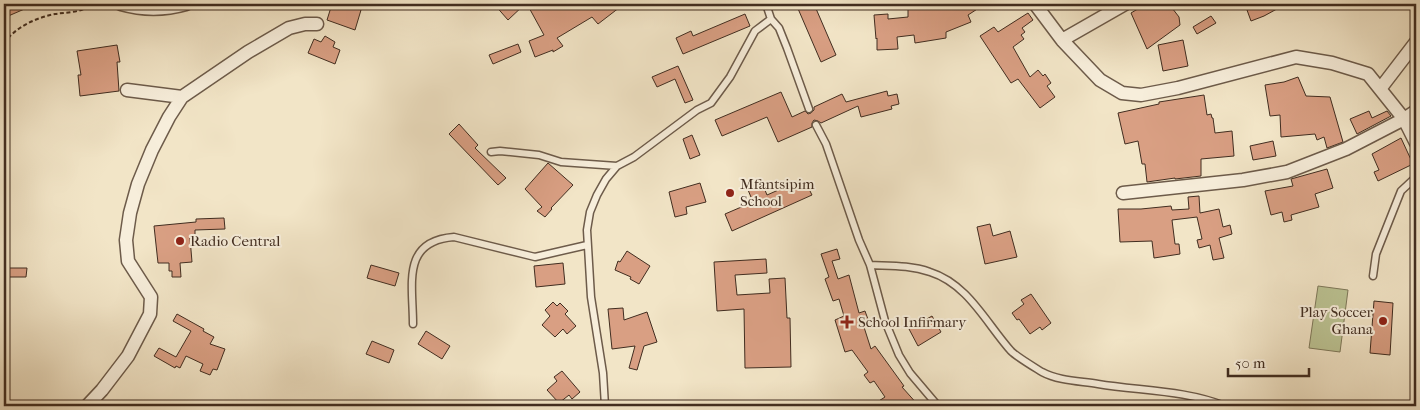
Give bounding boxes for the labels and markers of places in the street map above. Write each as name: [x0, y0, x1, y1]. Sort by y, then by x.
place label: Mfantsipim School: [740, 175, 815, 210]
marker: Mfantsipim School: [724, 187, 736, 199]
place label: Radio Central: [190, 232, 280, 250]
marker: Radio Central: [174, 235, 186, 247]
place label: Play Soccer Ghana: [1300, 303, 1374, 338]
place label: School Infirmary: [858, 313, 967, 331]
marker: School Infirmary: [840, 315, 854, 329]
marker: Play Soccer Ghana: [1377, 315, 1389, 327]

